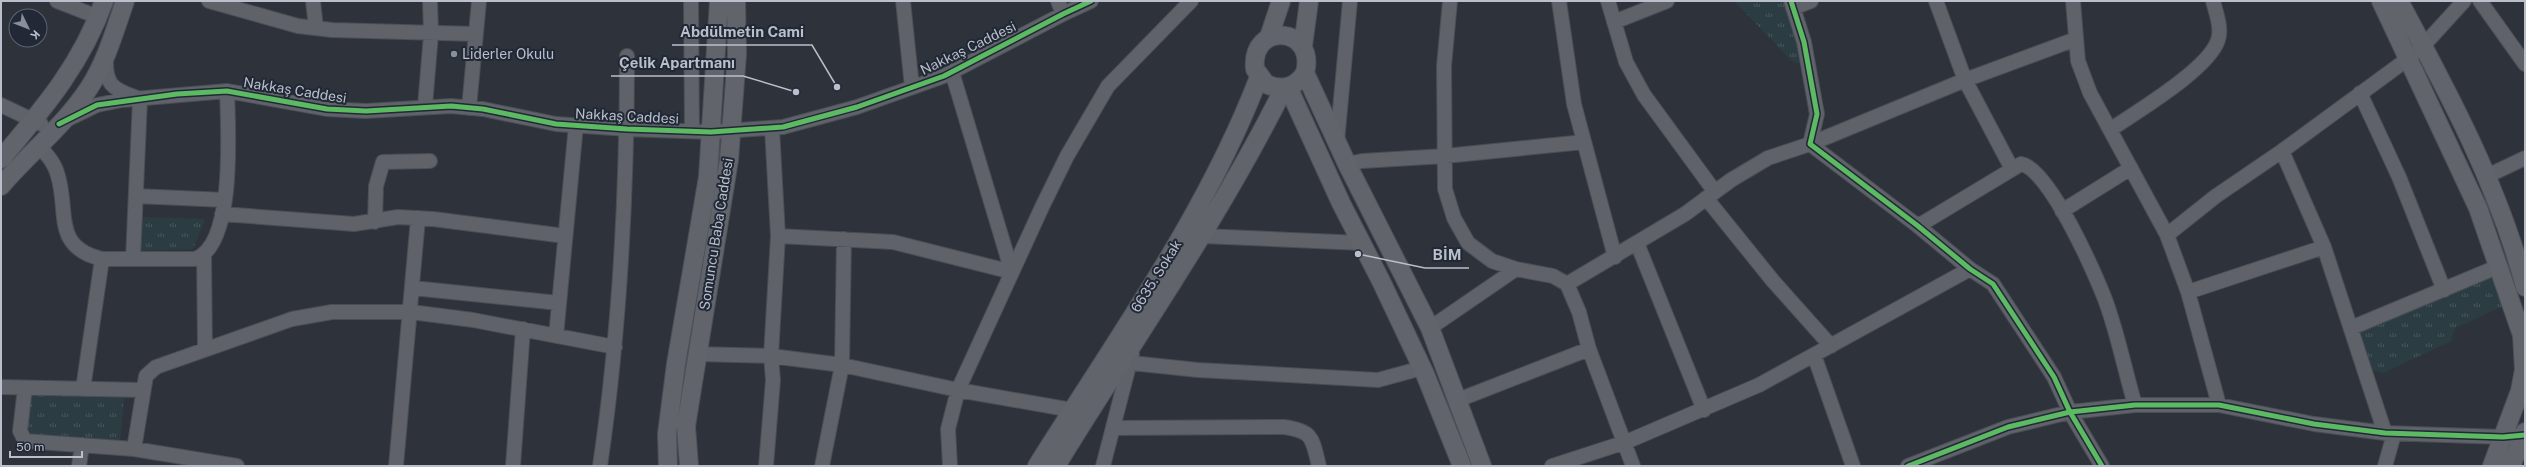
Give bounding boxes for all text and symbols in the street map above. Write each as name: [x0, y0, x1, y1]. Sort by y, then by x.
north arrow: [8, 8, 48, 48]
callout: Abdülmetin Cami: [672, 18, 812, 45]
street label: Nakkaş Caddesi: [918, 18, 1018, 78]
text: Abdülmetin Cami: [680, 23, 804, 40]
text: K: [28, 28, 42, 42]
place label: Liderler Okulu: [462, 46, 554, 62]
marker: Liderler Okulu: [449, 49, 459, 59]
callout: Çelik Apartmanı: [611, 49, 743, 76]
text: Çelik Apartmanı: [619, 54, 735, 71]
street label: Nakkaş Caddesi: [242, 74, 348, 106]
street label: Nakkaş Caddesi: [574, 105, 680, 127]
street label: Somuncu Baba Caddesi: [696, 157, 736, 311]
street label: 6635. Sokak: [1127, 237, 1185, 315]
callout: BİM: [1425, 241, 1469, 268]
text: BİM: [1433, 246, 1461, 263]
scale bar: [10, 433, 82, 459]
text: 50 m: [16, 440, 44, 454]

